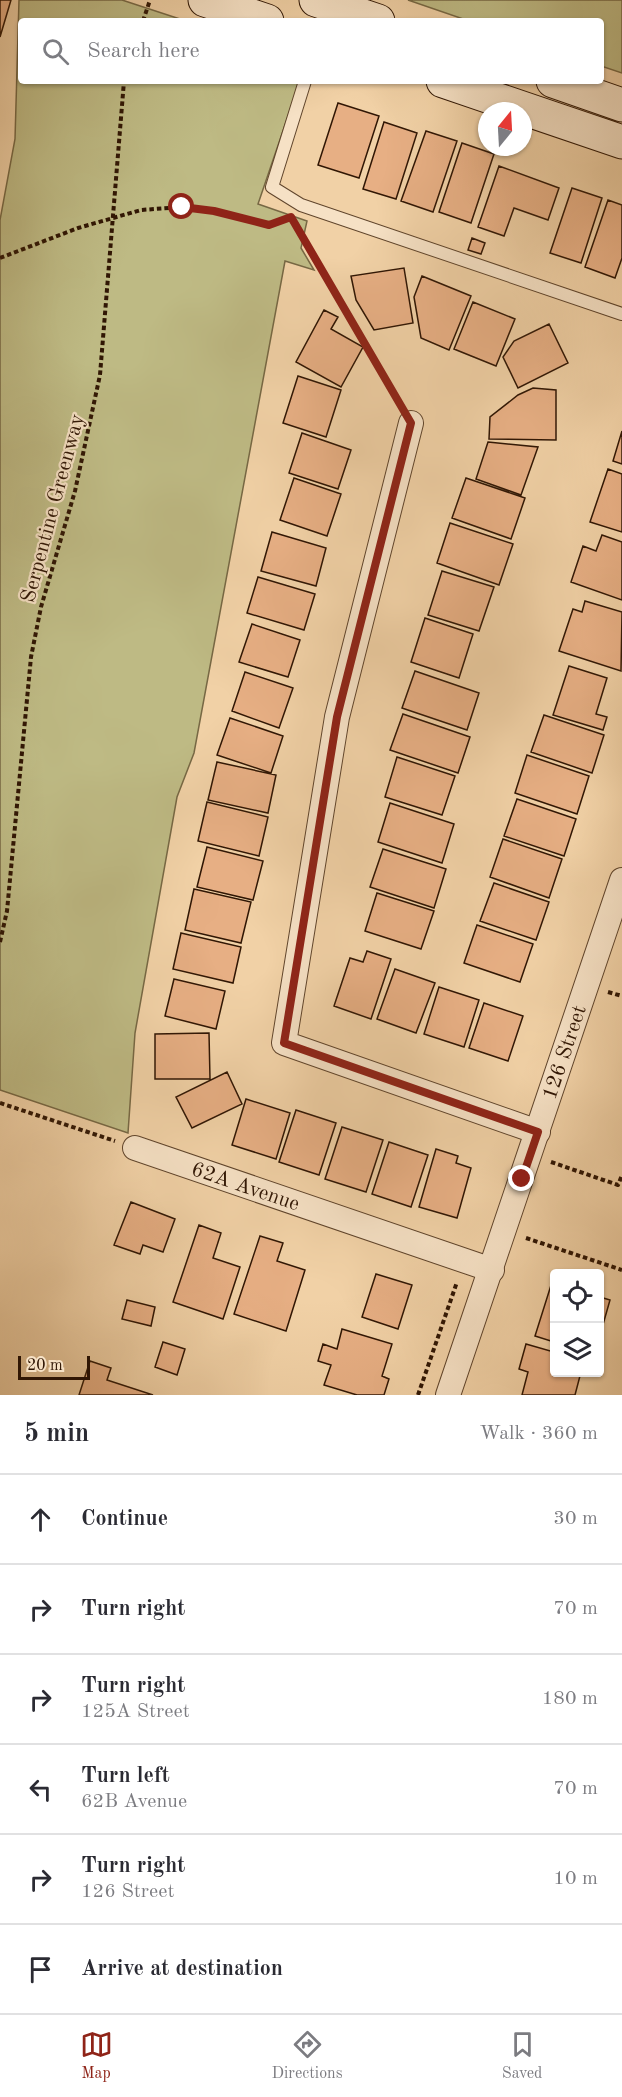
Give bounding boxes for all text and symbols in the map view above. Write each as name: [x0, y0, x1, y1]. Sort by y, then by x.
search box: [18, 18, 604, 84]
icon: search: [39, 35, 72, 68]
text: Search here: [87, 40, 200, 62]
north arrow: [478, 102, 532, 156]
route start: [168, 193, 194, 219]
street label: Serpentine Greenway: [18, 412, 89, 605]
street label: 126 Street: [540, 1003, 591, 1102]
street label: 62A Avenue: [188, 1159, 302, 1215]
route end: [508, 1165, 534, 1191]
map controls: [550, 1269, 604, 1377]
button: locate: [550, 1269, 604, 1323]
button: layers: [550, 1323, 604, 1377]
scale bar: [18, 1353, 90, 1380]
text: 20 m: [27, 1358, 63, 1374]
text: 5 min: [24, 1421, 89, 1447]
text: Walk · 360 m: [479, 1424, 598, 1444]
icon: ahead: [24, 1503, 57, 1536]
text: Continue: [81, 1508, 168, 1530]
text: 30 m: [553, 1509, 598, 1529]
icon: right: [24, 1593, 57, 1626]
text: Turn right: [81, 1598, 185, 1620]
text: 70 m: [553, 1599, 598, 1619]
text: Turn right: [81, 1675, 185, 1697]
icon: right: [24, 1683, 57, 1716]
text: 180 m: [542, 1689, 598, 1709]
text: 125A Street: [81, 1702, 190, 1722]
text: Turn left: [81, 1765, 170, 1787]
icon: left: [24, 1773, 57, 1806]
text: 70 m: [553, 1779, 598, 1799]
text: 62B Avenue: [81, 1792, 187, 1812]
text: Turn right: [81, 1855, 185, 1877]
icon: right: [24, 1863, 57, 1896]
text: 10 m: [553, 1869, 598, 1889]
text: 126 Street: [81, 1882, 174, 1902]
icon: arrive: [24, 1953, 57, 1986]
text: Arrive at destination: [81, 1958, 283, 1980]
tab: Map: [80, 2028, 113, 2084]
tab: Directions: [272, 2028, 343, 2084]
tab: Saved: [502, 2028, 542, 2084]

